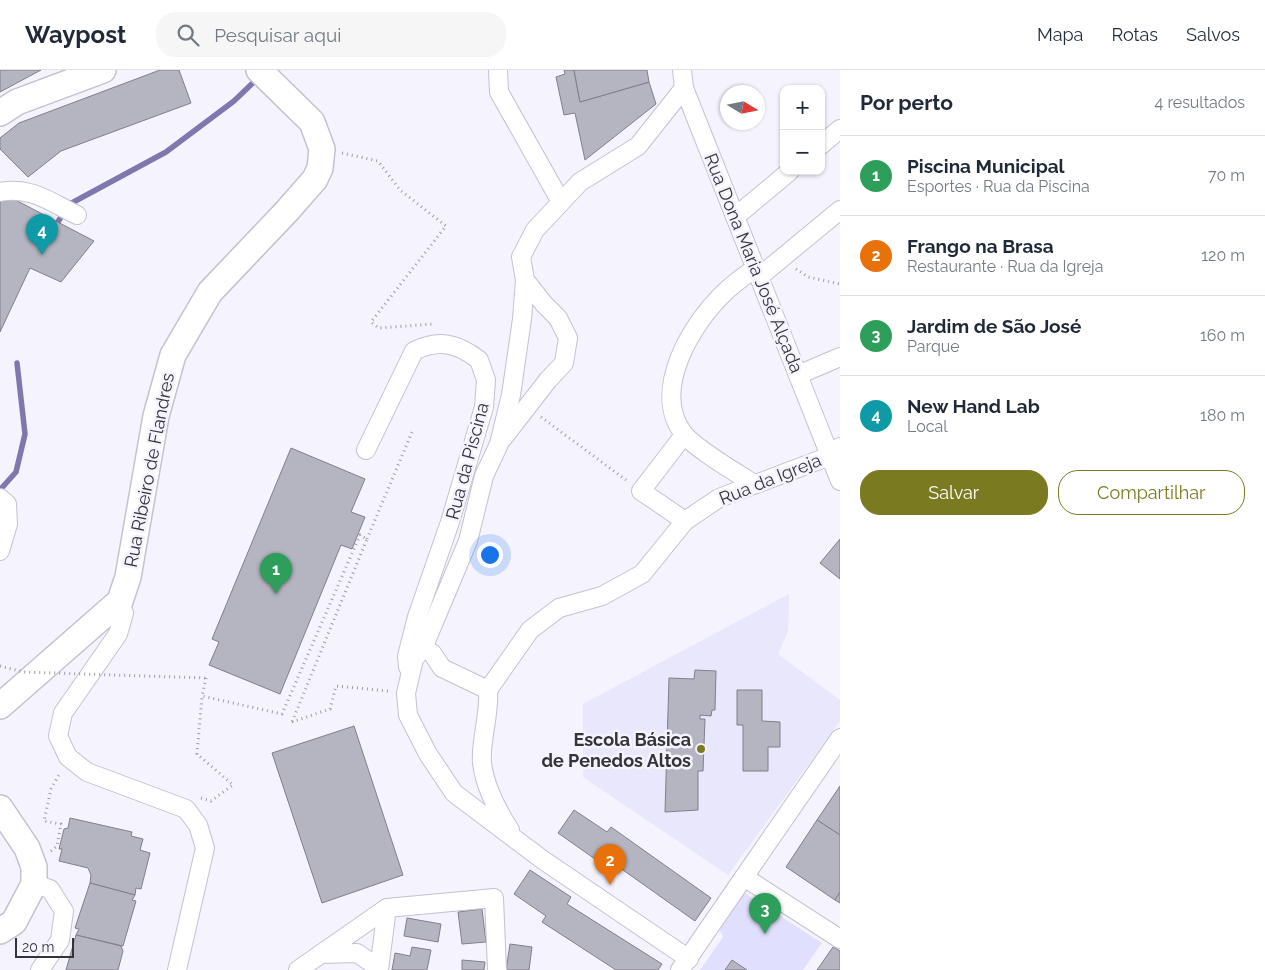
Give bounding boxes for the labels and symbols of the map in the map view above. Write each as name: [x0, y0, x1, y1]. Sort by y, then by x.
north arrow: [720, 85, 765, 130]
street label: Rua Dona Maria José Alçada: [700, 150, 808, 376]
pin: 4: [26, 214, 58, 255]
street label: Rua Ribeiro de Flandres: [120, 371, 178, 569]
street label: Rua da Piscina: [441, 400, 493, 522]
street label: Rua da Igreja: [716, 449, 824, 509]
your location: [477, 542, 503, 568]
pin: 1: [260, 553, 292, 594]
place label: Escola Básica de Penedos Altos: [541, 729, 691, 771]
marker: Escola Básica de Penedos Altos: [695, 743, 707, 755]
pin: 2: [594, 844, 626, 885]
pin: 3: [749, 893, 781, 934]
scale bar: [15, 935, 74, 958]

